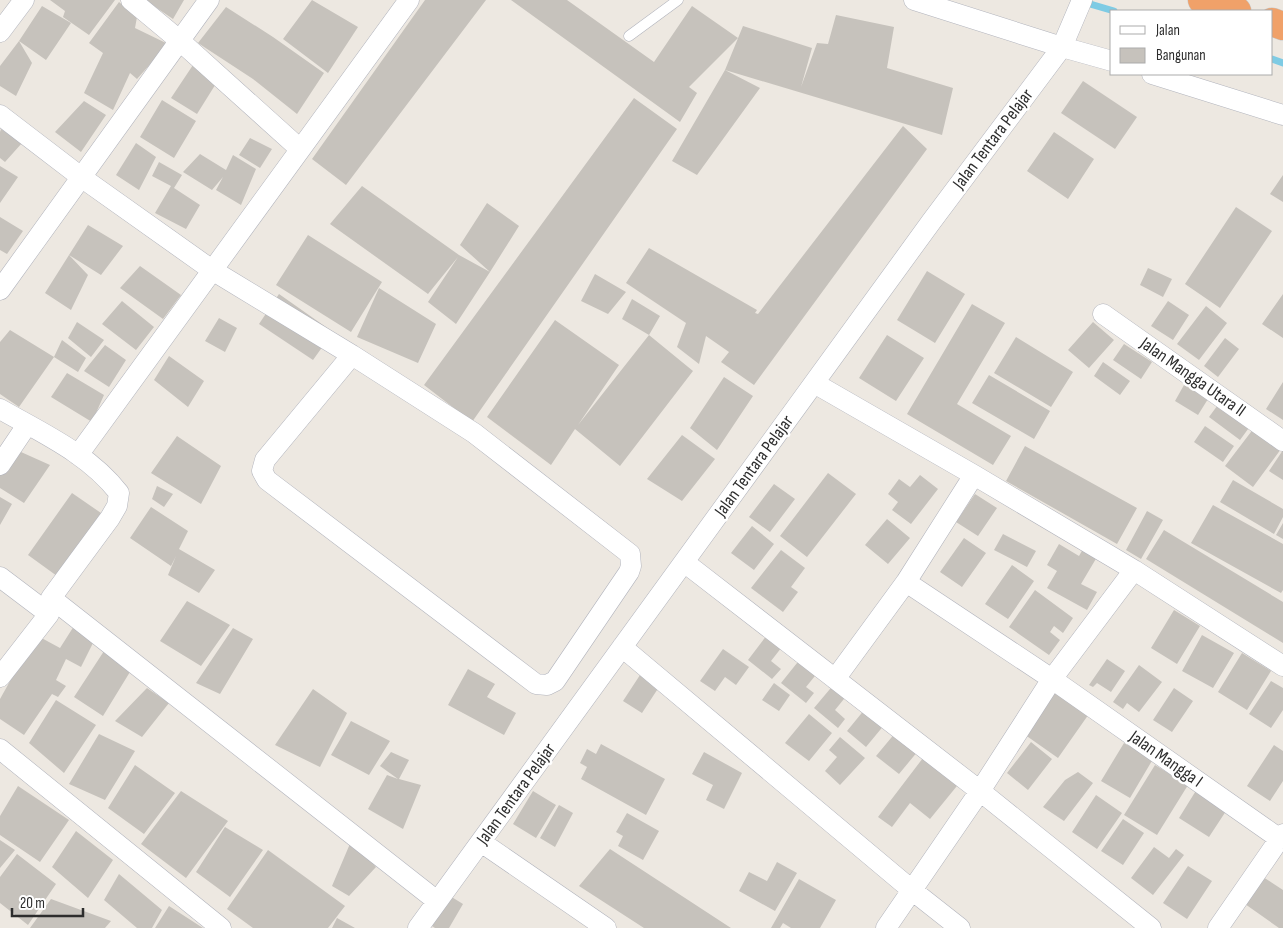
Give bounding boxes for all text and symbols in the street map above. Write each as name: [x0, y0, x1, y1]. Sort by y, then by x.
legend: [1110, 10, 1273, 75]
text: Jalan: [1155, 21, 1180, 40]
text: Bangunan: [1156, 46, 1206, 65]
street label: Jalan Tentara Pelajar: [948, 85, 1038, 194]
street label: Jalan Mangga Utara II: [1135, 332, 1250, 421]
street label: Jalan Tentara Pelajar: [710, 411, 798, 522]
street label: Jalan Mangga I: [1125, 726, 1207, 792]
street label: Jalan Tentara Pelajar: [472, 739, 560, 850]
scale bar: [12, 886, 84, 918]
text: 20 m: [20, 894, 45, 913]

